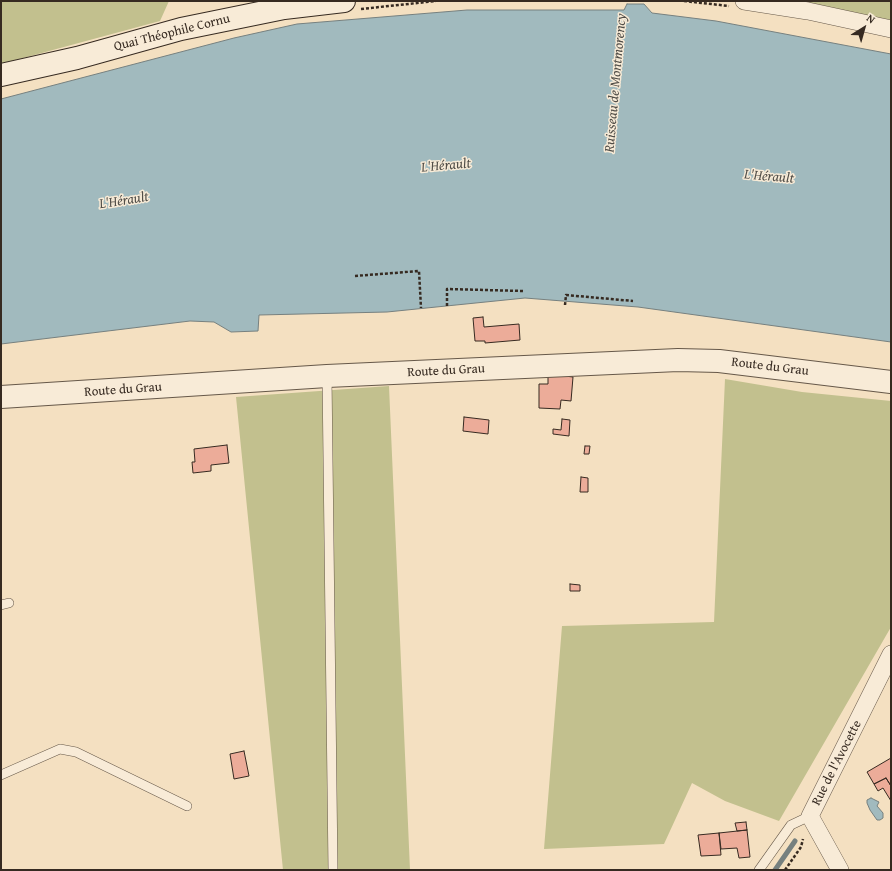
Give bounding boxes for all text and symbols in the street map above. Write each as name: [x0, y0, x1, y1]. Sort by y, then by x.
north arrow: [844, 8, 884, 48]
text: N: [863, 10, 879, 27]
street label: Quai Théophile Cornu: [112, 11, 232, 55]
water label: Ruisseau de Montmorency: [602, 13, 630, 153]
water label: L'Hérault: [420, 155, 472, 177]
water label: L'Hérault: [743, 166, 795, 188]
water label: L'Hérault: [98, 189, 150, 213]
street label: Route du Grau: [731, 355, 809, 379]
street label: Route du Grau: [407, 361, 485, 381]
street label: Route du Grau: [84, 380, 162, 400]
street label: Rue de l'Avocette: [809, 718, 865, 808]

